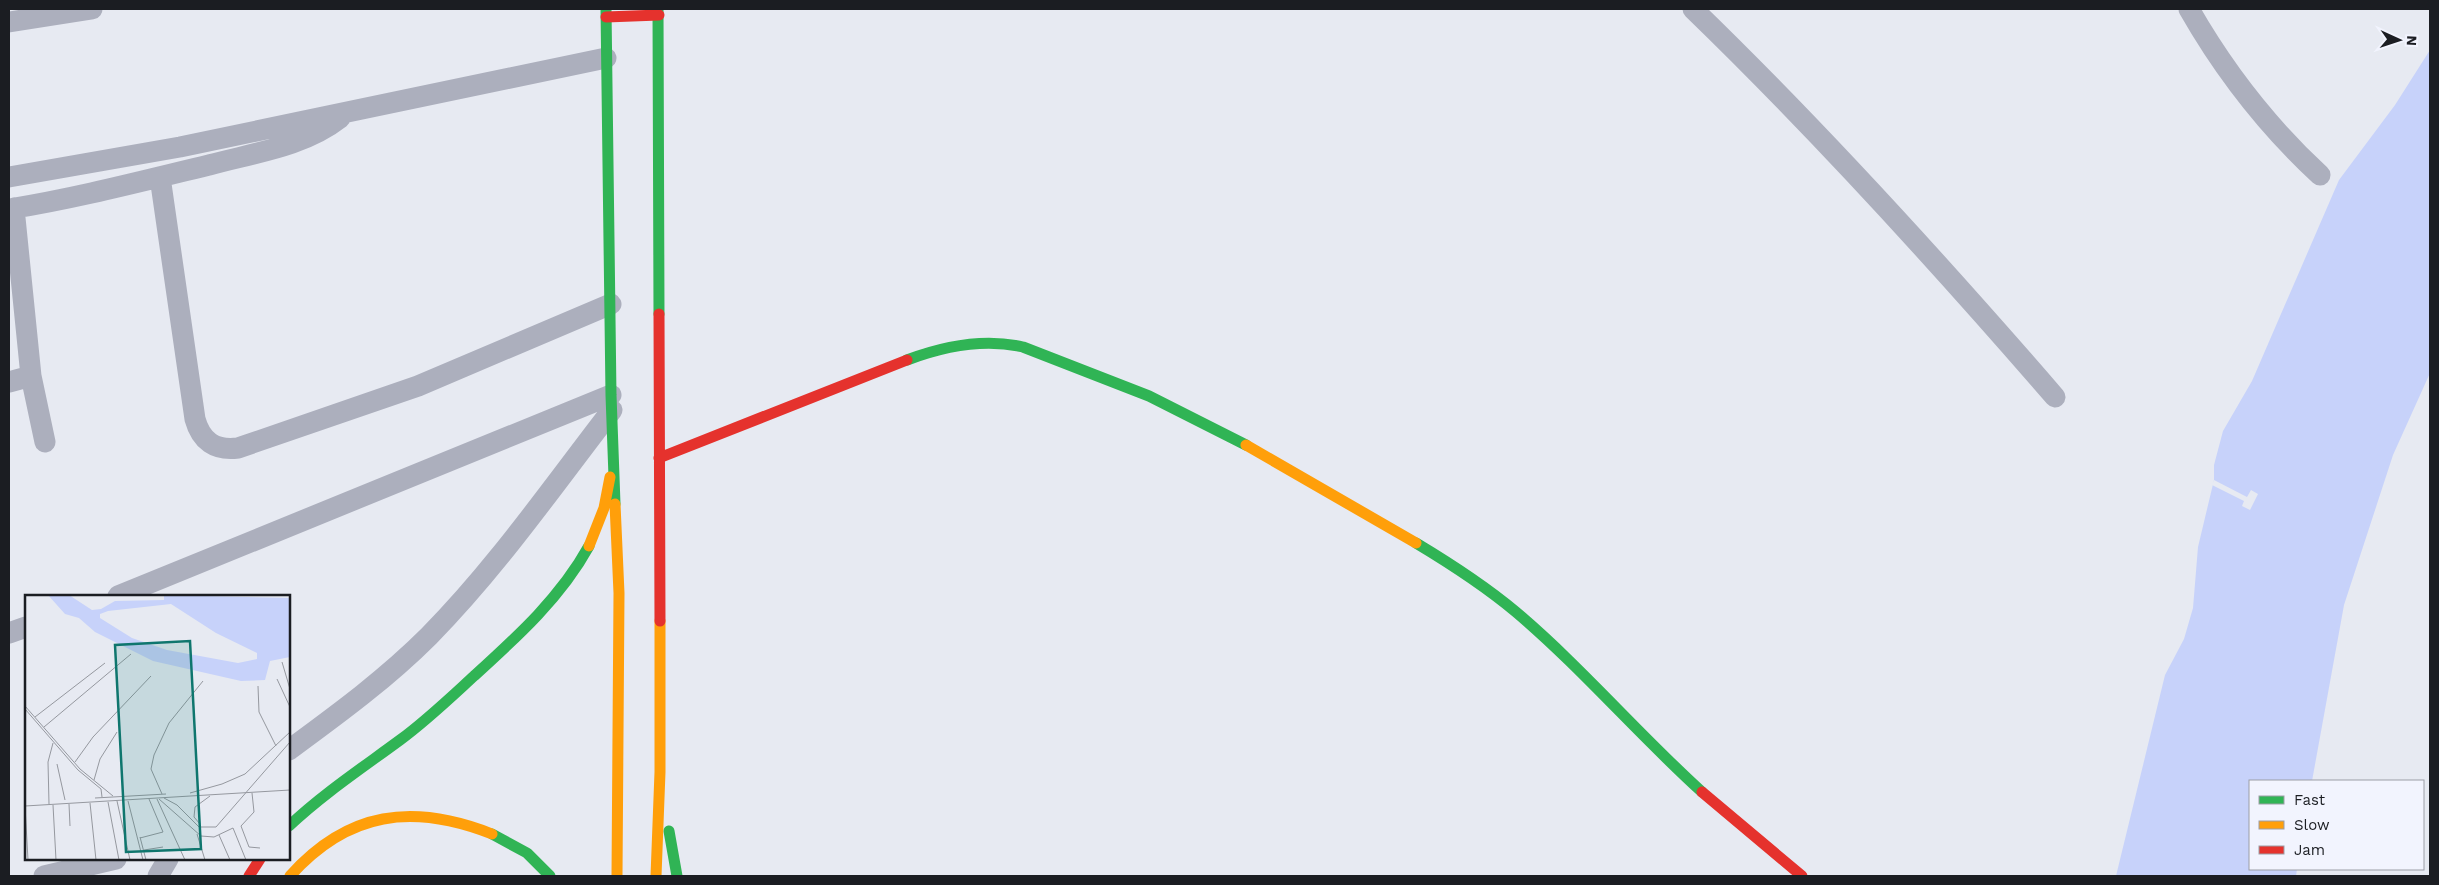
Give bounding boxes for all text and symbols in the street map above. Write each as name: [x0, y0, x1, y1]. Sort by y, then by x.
north arrow: [2374, 15, 2424, 65]
text: N: [2404, 35, 2420, 46]
inset map: [25, 595, 290, 860]
legend: [2249, 780, 2424, 870]
text: Fast: [2294, 791, 2326, 809]
text: Slow: [2294, 816, 2330, 834]
text: Jam: [2294, 841, 2325, 859]

